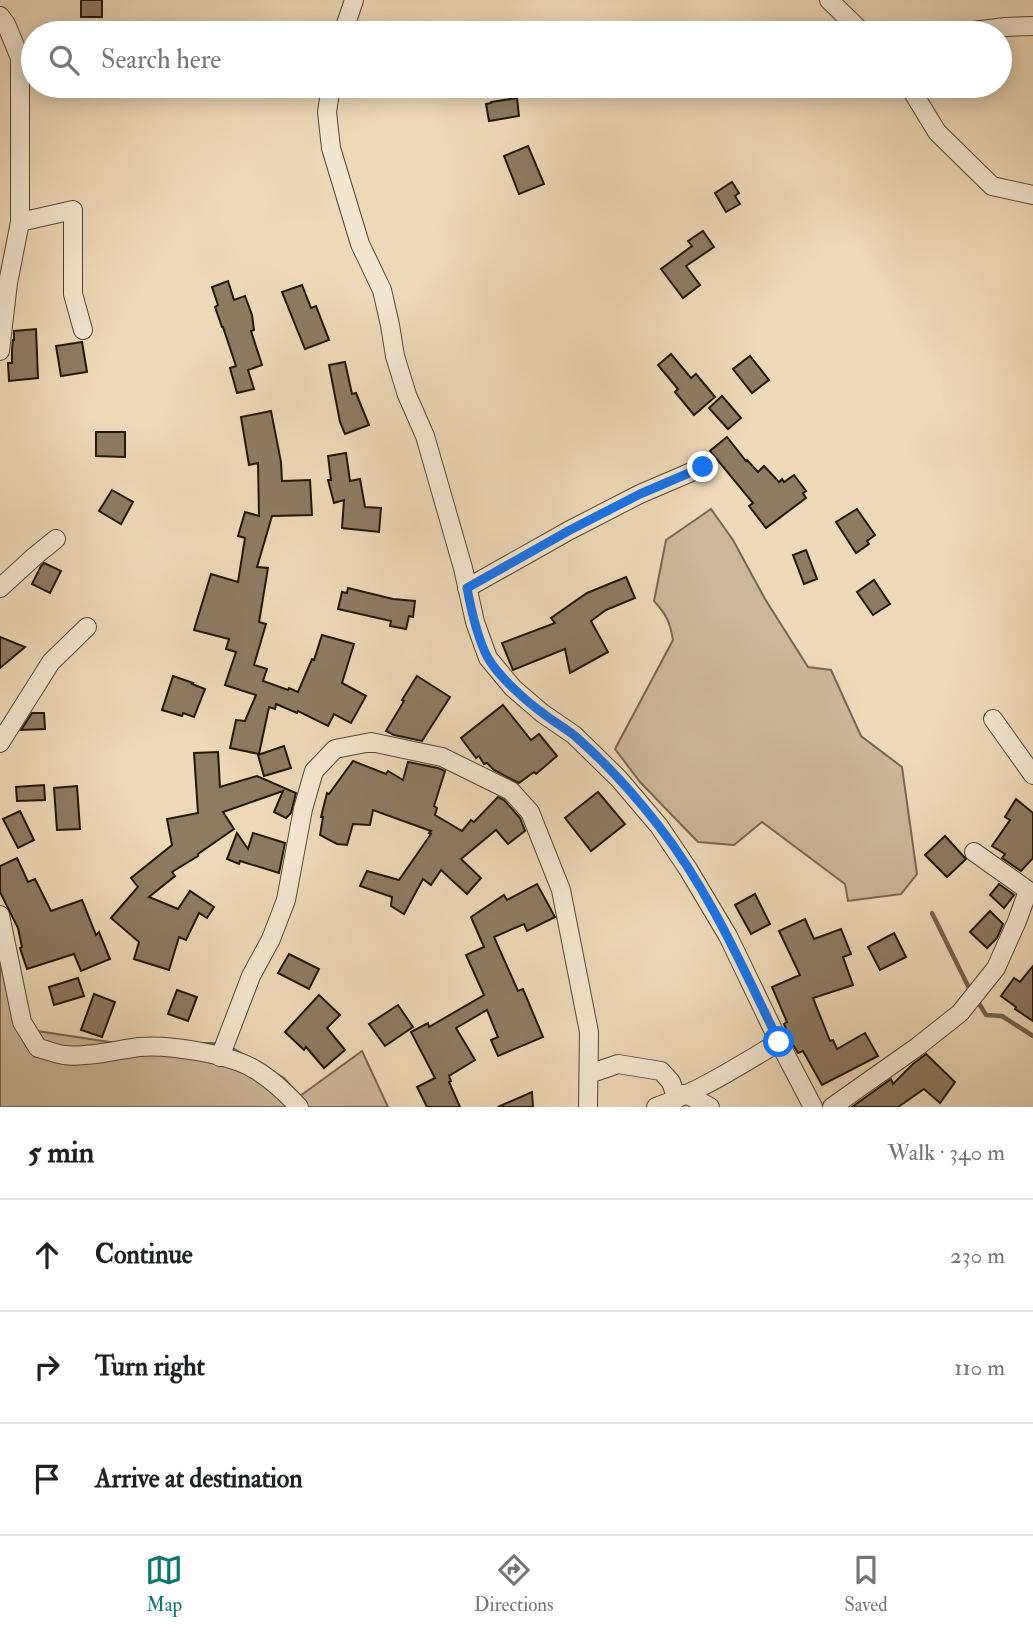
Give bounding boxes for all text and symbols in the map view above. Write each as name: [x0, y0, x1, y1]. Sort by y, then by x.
search box: [21, 21, 1012, 98]
icon: search: [45, 41, 83, 79]
text: Search here: [101, 44, 221, 76]
route end: [687, 451, 718, 482]
route start: [763, 1026, 794, 1057]
text: 5 min: [28, 1134, 94, 1171]
text: Walk · 340 m: [887, 1138, 1005, 1167]
icon: ahead: [28, 1236, 66, 1274]
text: Continue: [95, 1239, 193, 1271]
text: 230 m: [950, 1241, 1005, 1270]
icon: right: [28, 1348, 66, 1386]
text: Turn right: [95, 1351, 205, 1383]
text: 110 m: [954, 1353, 1005, 1382]
icon: arrive: [28, 1460, 66, 1498]
text: Arrive at destination: [95, 1463, 303, 1495]
tab: Map: [145, 1551, 183, 1617]
tab: Directions: [474, 1551, 554, 1617]
tab: Saved: [844, 1551, 888, 1617]

